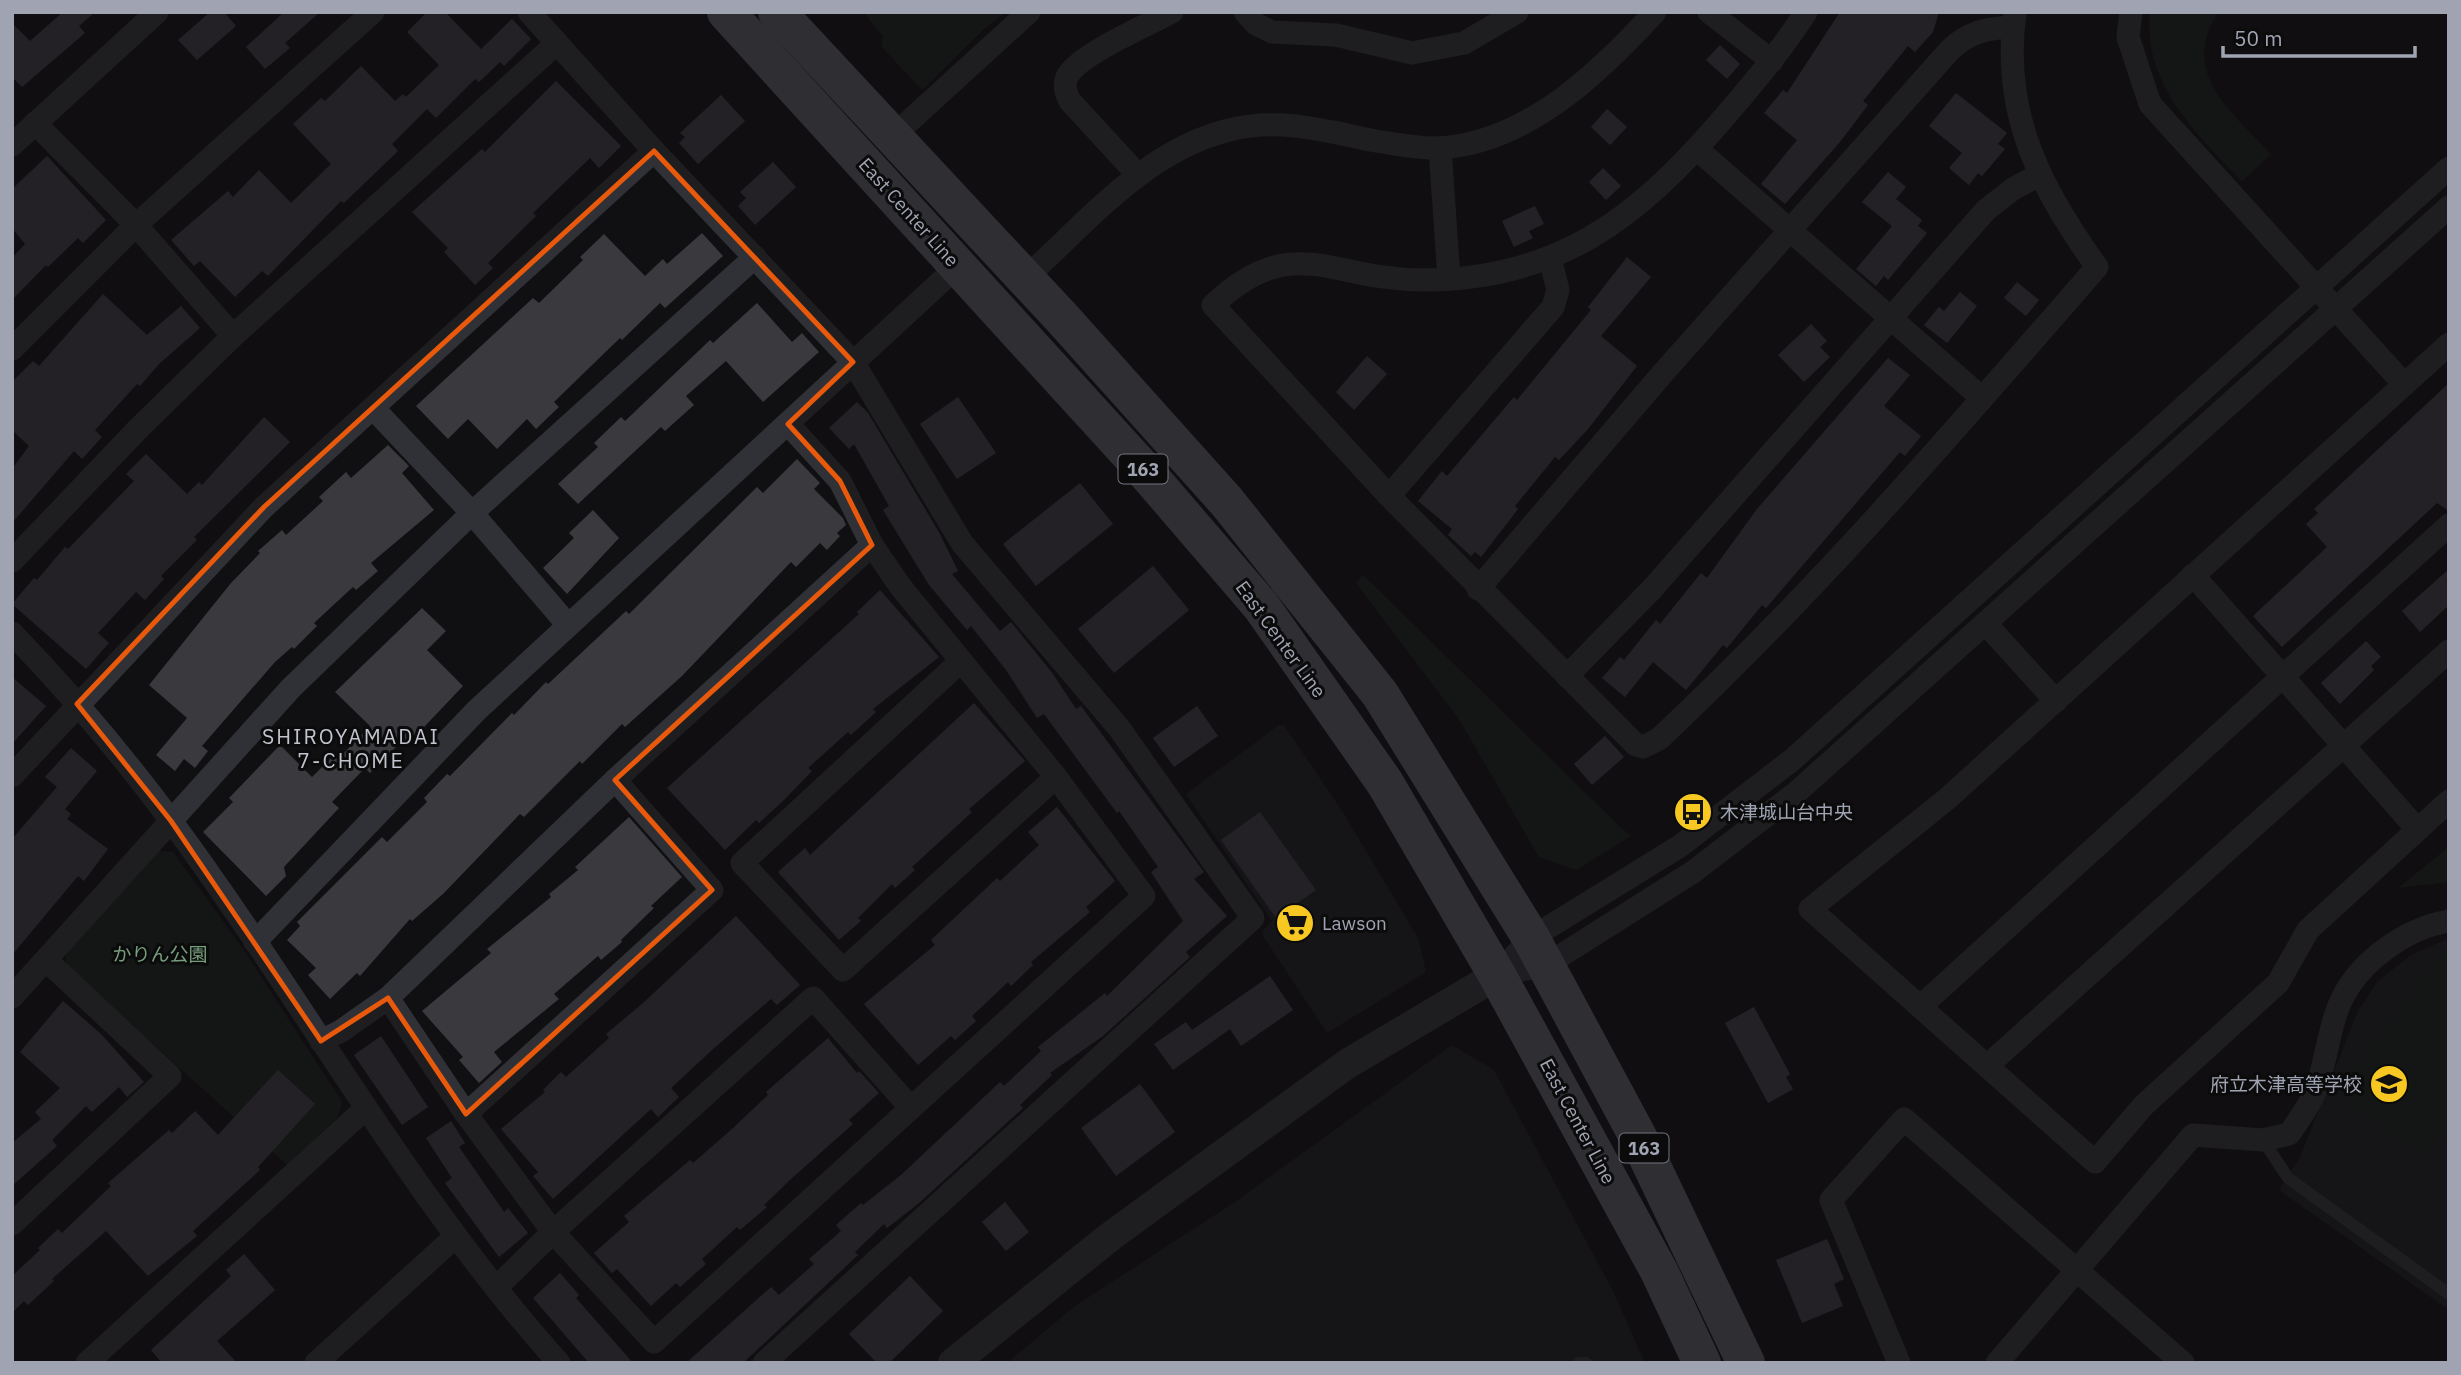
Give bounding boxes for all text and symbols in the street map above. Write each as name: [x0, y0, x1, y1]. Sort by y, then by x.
scale bar: [2223, 14, 2416, 58]
text: 50 m: [2234, 24, 2283, 52]
street label: East Center Line: [854, 153, 964, 271]
road number: 163: [1118, 454, 1168, 484]
street label: East Center Line: [1231, 576, 1331, 702]
district label: SHIROYAMADAI 7-CHOME: [262, 722, 440, 774]
bus stop icon: 木津城山台中央: [1672, 791, 1714, 833]
place label: 木津城山台中央: [1720, 800, 1853, 824]
supermarket icon: Lawson: [1274, 902, 1316, 944]
place label: Lawson: [1322, 911, 1387, 935]
park label: かりん公園: [112, 942, 208, 966]
street label: East Center Line: [1535, 1054, 1621, 1188]
school or university icon: 府立木津高等学校: [2368, 1063, 2410, 1105]
place label: 府立木津高等学校: [2210, 1072, 2362, 1096]
road number: 163: [1620, 1134, 1668, 1162]

